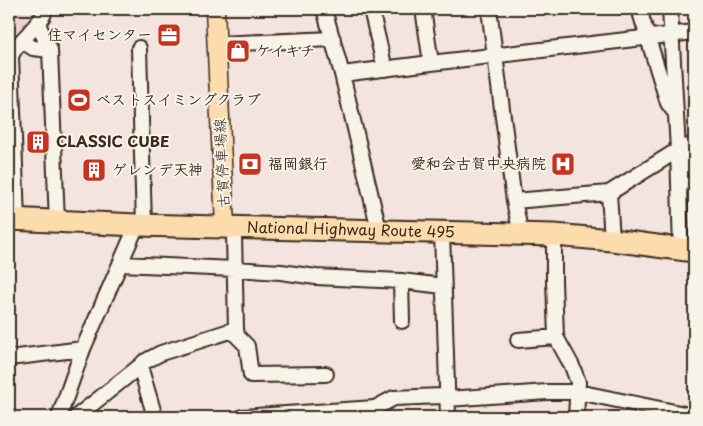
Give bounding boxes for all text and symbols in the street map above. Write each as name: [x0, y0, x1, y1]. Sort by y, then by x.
place label: 住マイセンター: [47, 22, 152, 45]
office icon: 住マイセンター: [156, 22, 182, 48]
shop icon: ケイキチ: [225, 38, 251, 64]
place label: ケイキチ: [256, 38, 315, 61]
sports icon: ベストスイミングクラブ: [66, 87, 92, 113]
place label: ベストスイミングクラブ: [96, 87, 261, 110]
street label: 古賀停車場線: [207, 118, 234, 209]
building icon: CLASSIC CUBE: [25, 129, 51, 155]
place label: CLASSIC CUBE: [56, 129, 169, 152]
bank icon: 福岡銀行: [237, 151, 263, 177]
place label: 福岡銀行: [268, 151, 328, 174]
place label: 愛和会古賀中央病院: [411, 151, 546, 174]
hospital icon: 愛和会古賀中央病院: [550, 151, 576, 177]
building icon: ゲレンデ天神: [81, 157, 107, 183]
place label: ゲレンデ天神: [112, 157, 203, 180]
street label: National Highway Route 495: [247, 215, 455, 243]

